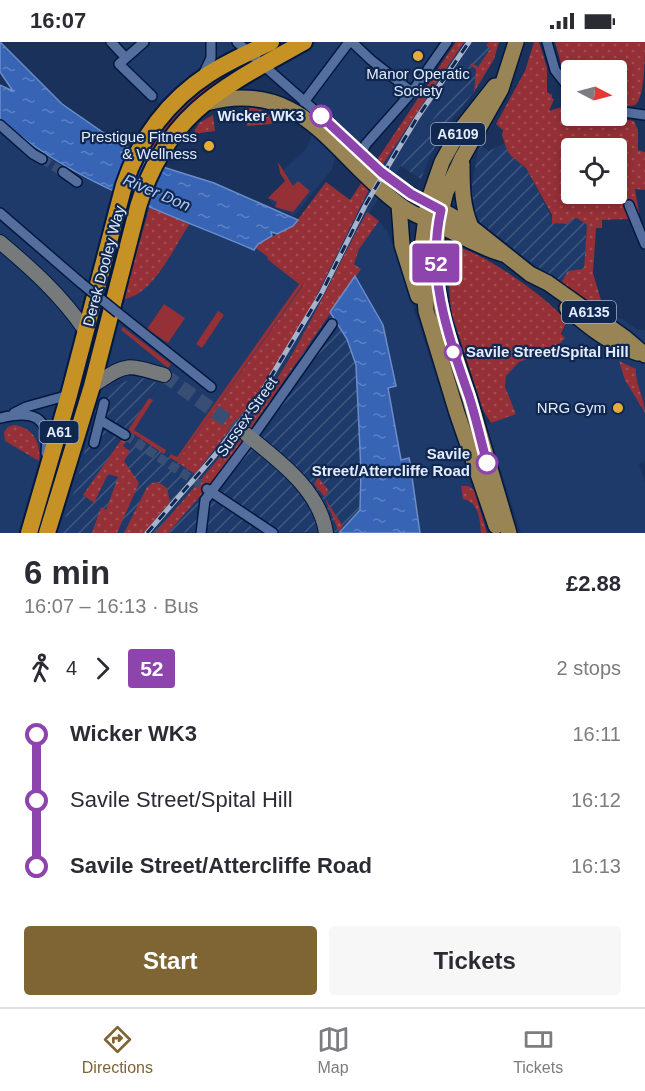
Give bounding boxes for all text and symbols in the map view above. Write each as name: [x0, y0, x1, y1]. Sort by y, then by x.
text: 16:07: [30, 8, 86, 33]
marker: Manor Operatic Society: [411, 49, 425, 63]
north arrow: [561, 60, 627, 126]
map controls: [561, 60, 627, 204]
place label: Manor Operatic Society: [366, 65, 470, 99]
marker: Wicker WK3: [310, 105, 332, 127]
place label: Wicker WK3: [217, 107, 304, 124]
road number: A6109: [431, 123, 485, 145]
place label: Prestigue Fitness & Wellness: [81, 128, 197, 162]
button: locate: [561, 138, 627, 204]
marker: Prestigue Fitness & Wellness: [202, 139, 216, 153]
water label: River Don: [121, 171, 193, 214]
street label: Derek Dooley Way: [79, 203, 128, 328]
line badge: 52: [409, 244, 463, 282]
text: 52: [424, 252, 448, 275]
road number: A6135: [562, 301, 616, 323]
marker: Savile Street/Spital Hill: [444, 343, 462, 361]
place label: Savile Street/Spital Hill: [466, 343, 629, 360]
street label: Sussex Street: [213, 373, 281, 460]
place label: NRG Gym: [537, 399, 606, 416]
marker: NRG Gym: [611, 401, 625, 415]
road number: A61: [40, 421, 78, 443]
place label: Savile Street/Attercliffe Road: [312, 445, 470, 479]
marker: Savile Street/Attercliffe Road: [476, 452, 498, 474]
text: 6 min: [24, 554, 110, 591]
text: £2.88: [566, 571, 621, 596]
text: 16:07 – 16:13 · Bus: [24, 595, 199, 617]
icon: walk: [24, 652, 57, 685]
icon: forward: [86, 652, 119, 685]
text: 4: [66, 657, 77, 679]
text: 52: [140, 657, 163, 680]
text: 2 stops: [557, 657, 621, 679]
text: Wicker WK3: [70, 721, 197, 746]
text: 16:11: [572, 723, 621, 745]
text: Savile Street/Spital Hill: [70, 787, 293, 812]
text: 16:12: [571, 789, 621, 811]
text: Savile Street/Attercliffe Road: [70, 853, 372, 878]
text: 16:13: [571, 855, 621, 877]
button: Start: [24, 926, 317, 995]
button: Tickets: [329, 926, 621, 995]
tab: Directions: [82, 1023, 153, 1077]
tab: Map: [317, 1023, 350, 1077]
tab: Tickets: [513, 1023, 563, 1077]

